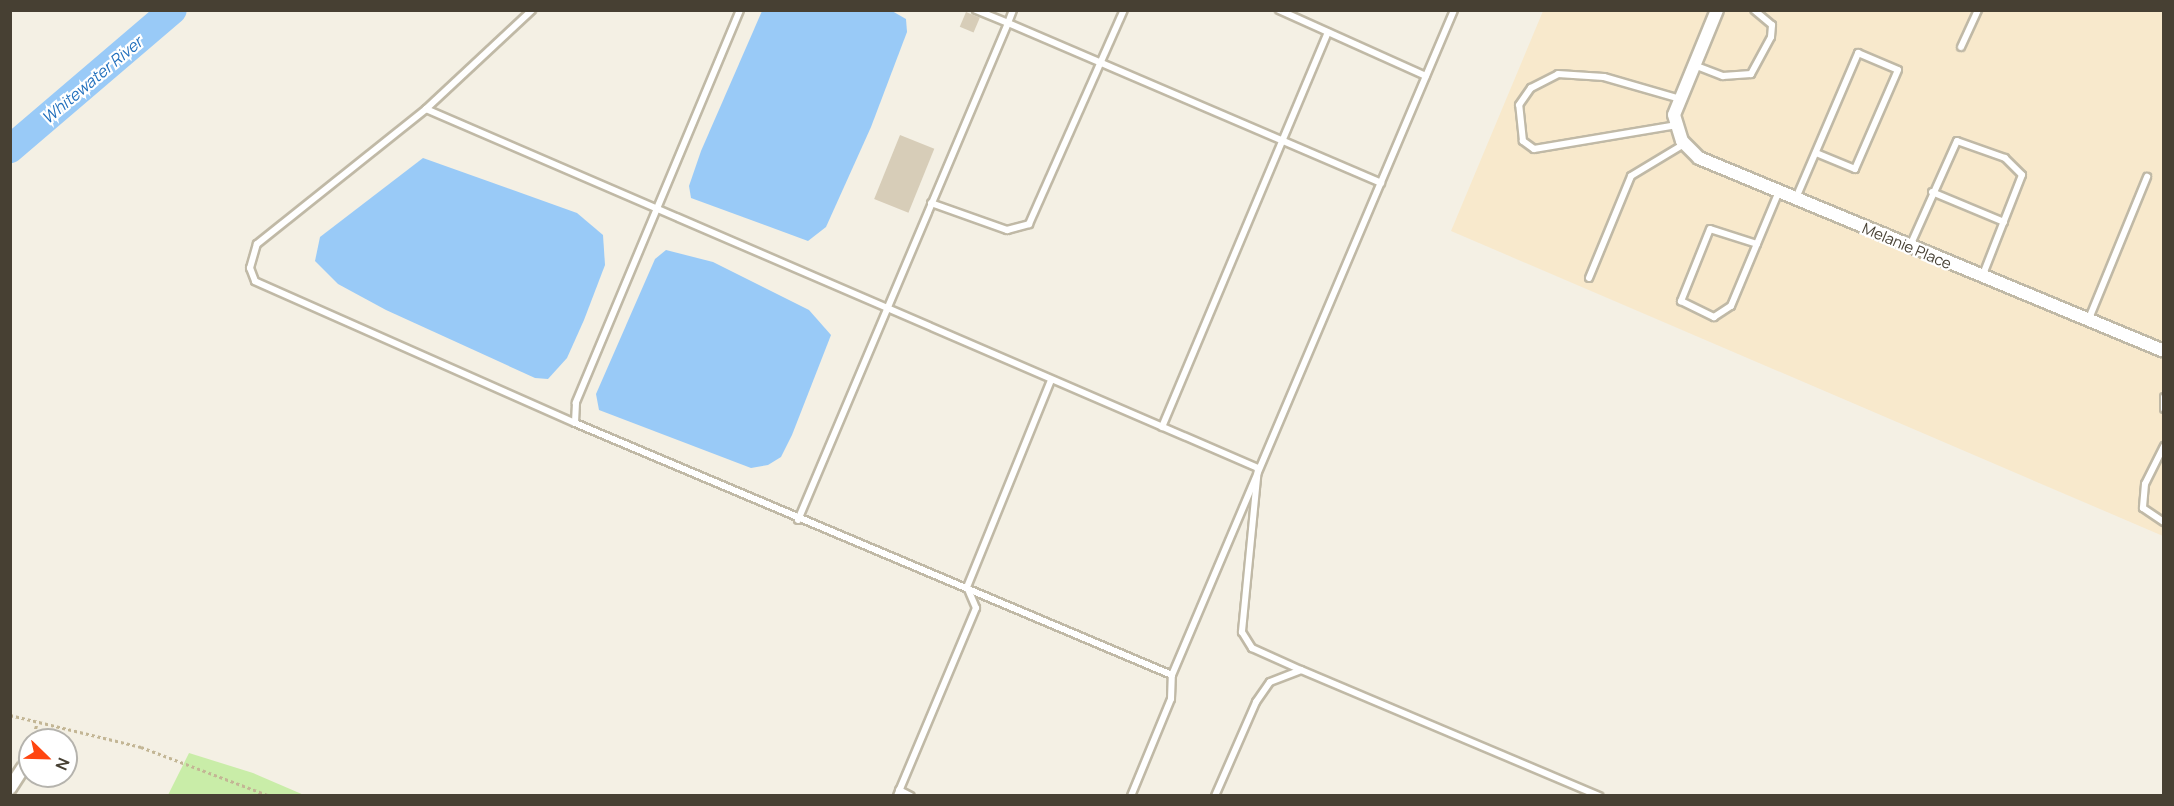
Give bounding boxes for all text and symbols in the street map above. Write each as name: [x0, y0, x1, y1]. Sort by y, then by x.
water label: Whitewater River: [38, 32, 146, 128]
street label: Melanie Place: [1860, 219, 1954, 273]
north arrow: [18, 728, 78, 788]
text: N: [50, 755, 75, 774]

